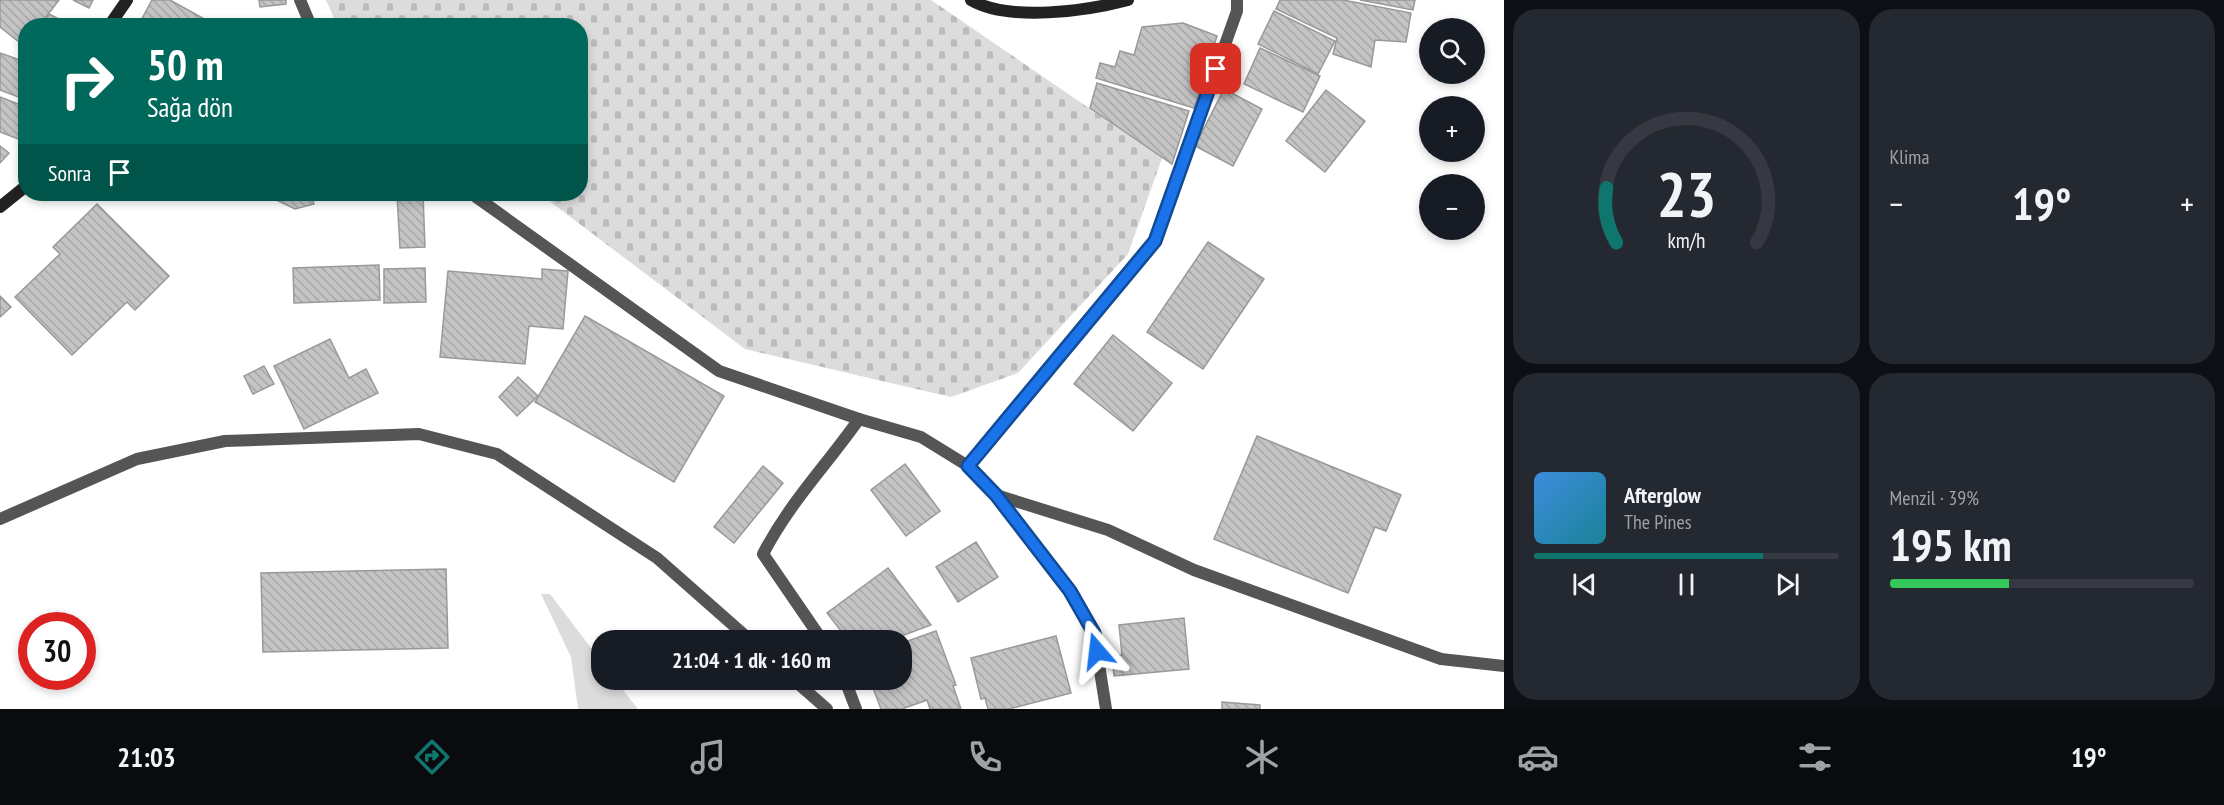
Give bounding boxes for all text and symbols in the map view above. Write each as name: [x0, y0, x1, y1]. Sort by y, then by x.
map controls: [1419, 18, 1485, 240]
button: search: [1419, 18, 1485, 84]
text: 50 m: [147, 37, 224, 92]
icon: right: [48, 42, 126, 120]
pin: [1190, 43, 1241, 94]
icon: arrive: [1199, 52, 1232, 85]
text: Sağa dön: [147, 90, 233, 124]
button: +: [1419, 96, 1485, 162]
text: Klima: [1890, 144, 1929, 170]
text: 23: [1656, 153, 1716, 234]
icon: arrive: [103, 156, 136, 189]
text: Sonra: [48, 159, 91, 187]
button: −: [1419, 174, 1485, 240]
text: 19°: [2012, 174, 2071, 232]
text: −: [1890, 182, 1903, 225]
text: +: [2180, 182, 2194, 225]
text: km/h: [1667, 227, 1705, 255]
text: Afterglow: [1624, 481, 1701, 509]
text: Menzil · 39%: [1890, 485, 1979, 511]
text: The Pines: [1624, 509, 1691, 535]
text: 195 km: [1890, 515, 2012, 573]
icon: previous: [1568, 568, 1601, 601]
icon: pause: [1670, 568, 1703, 601]
icon: next: [1771, 568, 1804, 601]
speed limit sign: 30: [18, 612, 96, 690]
position arrow: [1065, 619, 1129, 683]
text: 21:04 · 1 dk · 160 m: [672, 646, 831, 674]
icon: directions: [411, 736, 453, 778]
icon: music: [687, 736, 729, 778]
icon: phone: [964, 736, 1006, 778]
icon: climate: [1241, 736, 1283, 778]
icon: car: [1517, 736, 1559, 778]
icon: filters: [1794, 736, 1836, 778]
text: 21:03: [117, 740, 176, 774]
text: 19°: [2071, 740, 2107, 774]

